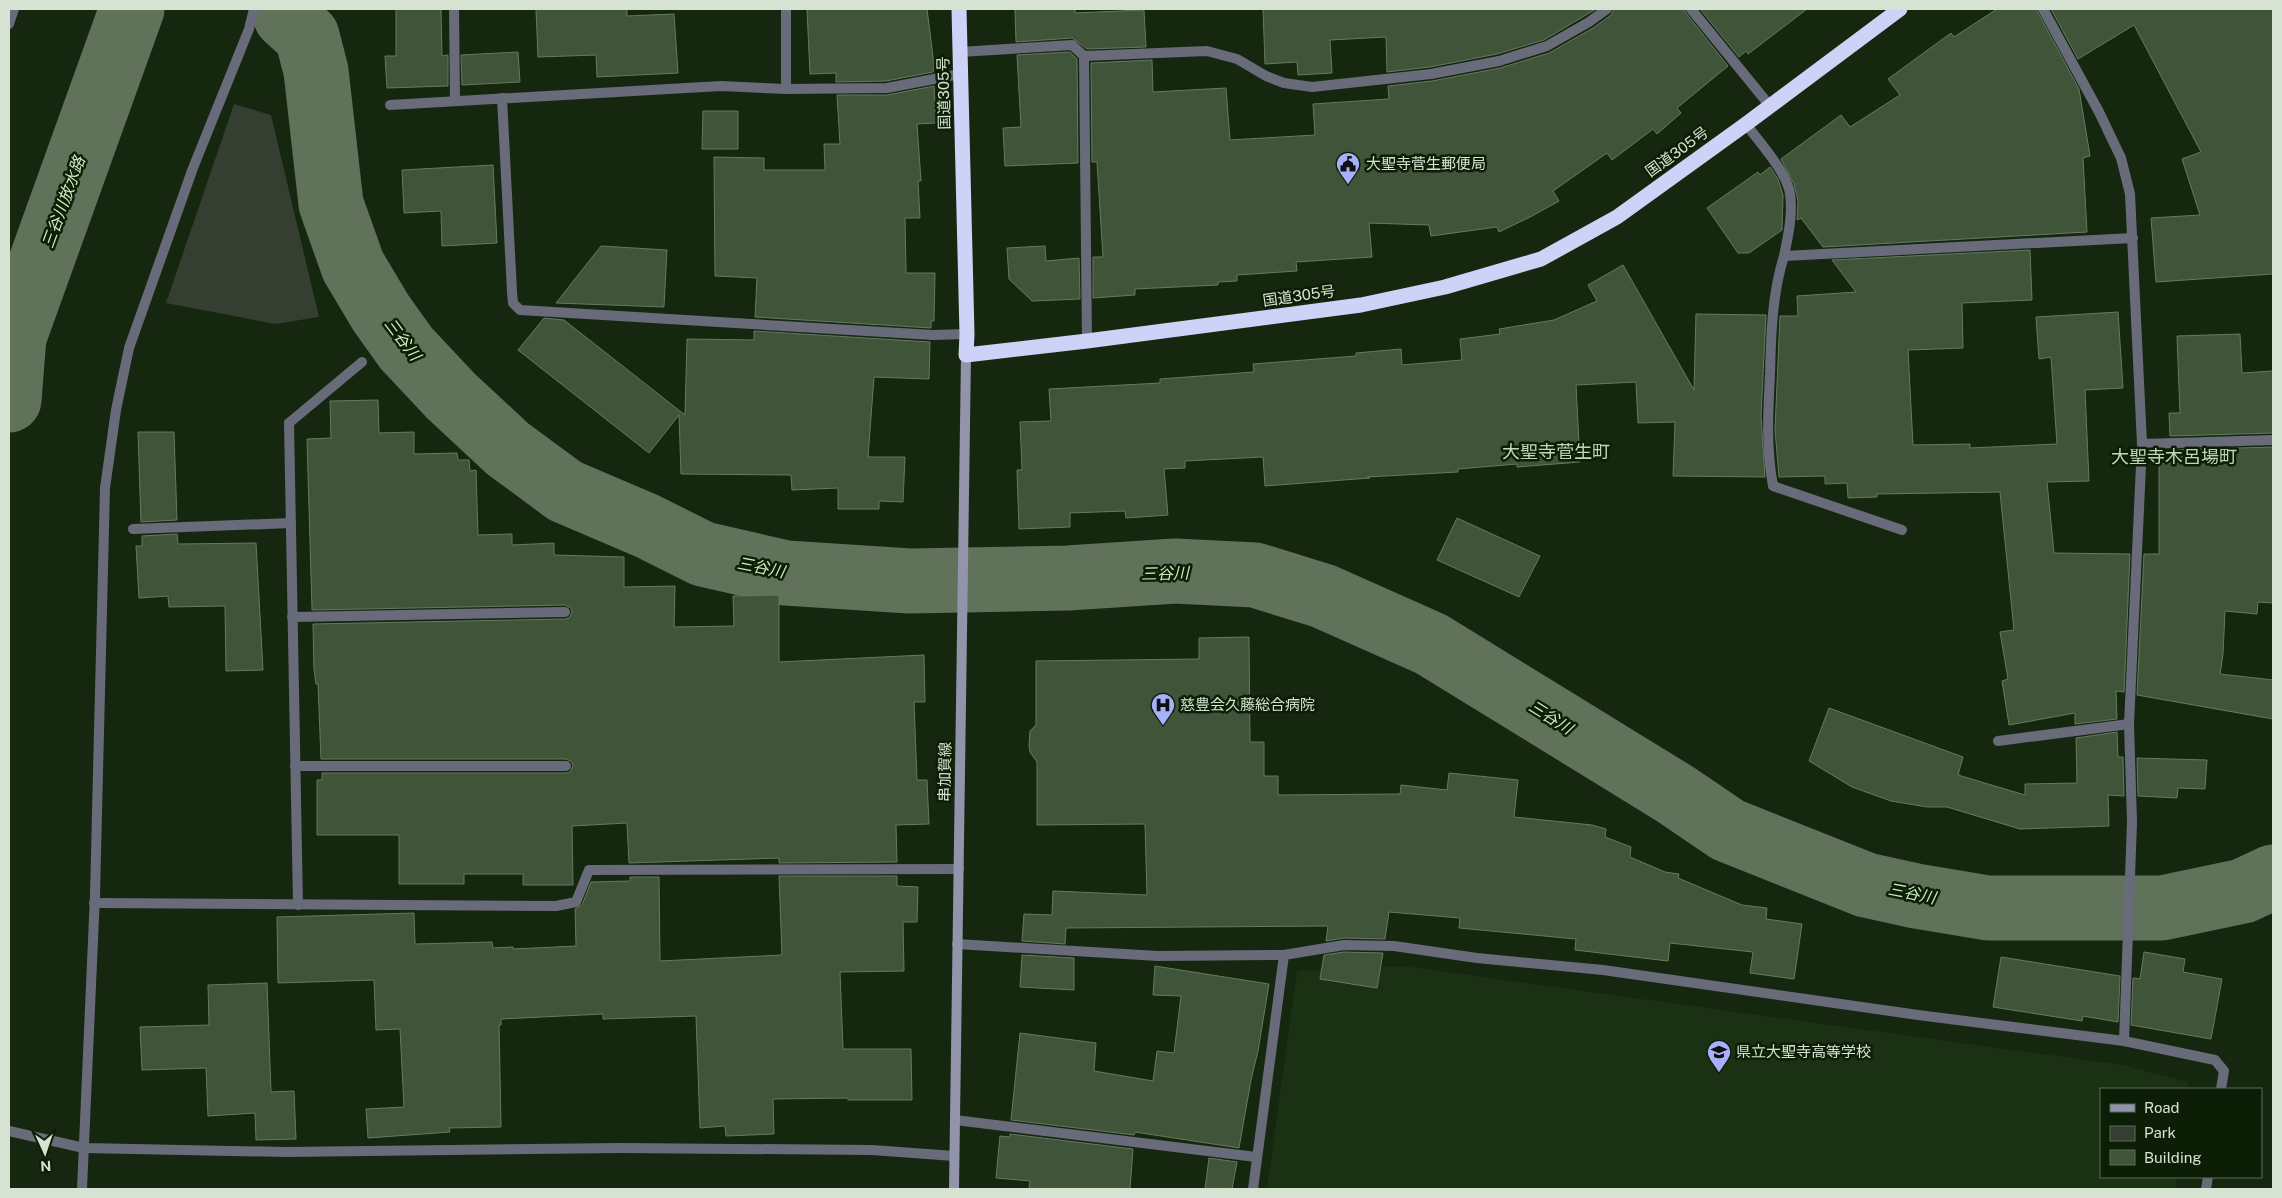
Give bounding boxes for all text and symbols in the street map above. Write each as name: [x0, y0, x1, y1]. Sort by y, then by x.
street label: 国道305号: [934, 56, 953, 130]
street label: 国道305号: [1642, 123, 1711, 180]
public building icon: 大聖寺菅生郵便局: [1335, 151, 1361, 185]
water label: 三谷川放水路: [38, 152, 89, 251]
place label: 大聖寺菅生郵便局: [1366, 155, 1486, 172]
street label: 国道305号: [1262, 282, 1336, 309]
water label: 三谷川: [381, 314, 426, 366]
district label: 大聖寺菅生町: [1502, 441, 1610, 462]
district label: 大聖寺木呂場町: [2111, 446, 2237, 467]
water label: 三谷川: [736, 554, 788, 582]
water label: 三谷川: [1141, 564, 1191, 583]
hospital icon: 慈豊会久藤総合病院: [1150, 692, 1176, 726]
place label: 慈豊会久藤総合病院: [1180, 696, 1315, 713]
water label: 三谷川: [1525, 697, 1578, 739]
street label: 串加賀線: [935, 742, 954, 802]
water label: 三谷川: [1887, 880, 1939, 908]
school or university icon: 県立大聖寺高等学校: [1706, 1039, 1732, 1073]
place label: 県立大聖寺高等学校: [1736, 1043, 1871, 1060]
legend: [2100, 1088, 2262, 1178]
text: Road: [2144, 1099, 2180, 1116]
text: Park: [2144, 1124, 2176, 1141]
north arrow: [20, 1128, 70, 1178]
text: Building: [2144, 1149, 2202, 1166]
text: N: [40, 1158, 52, 1174]

